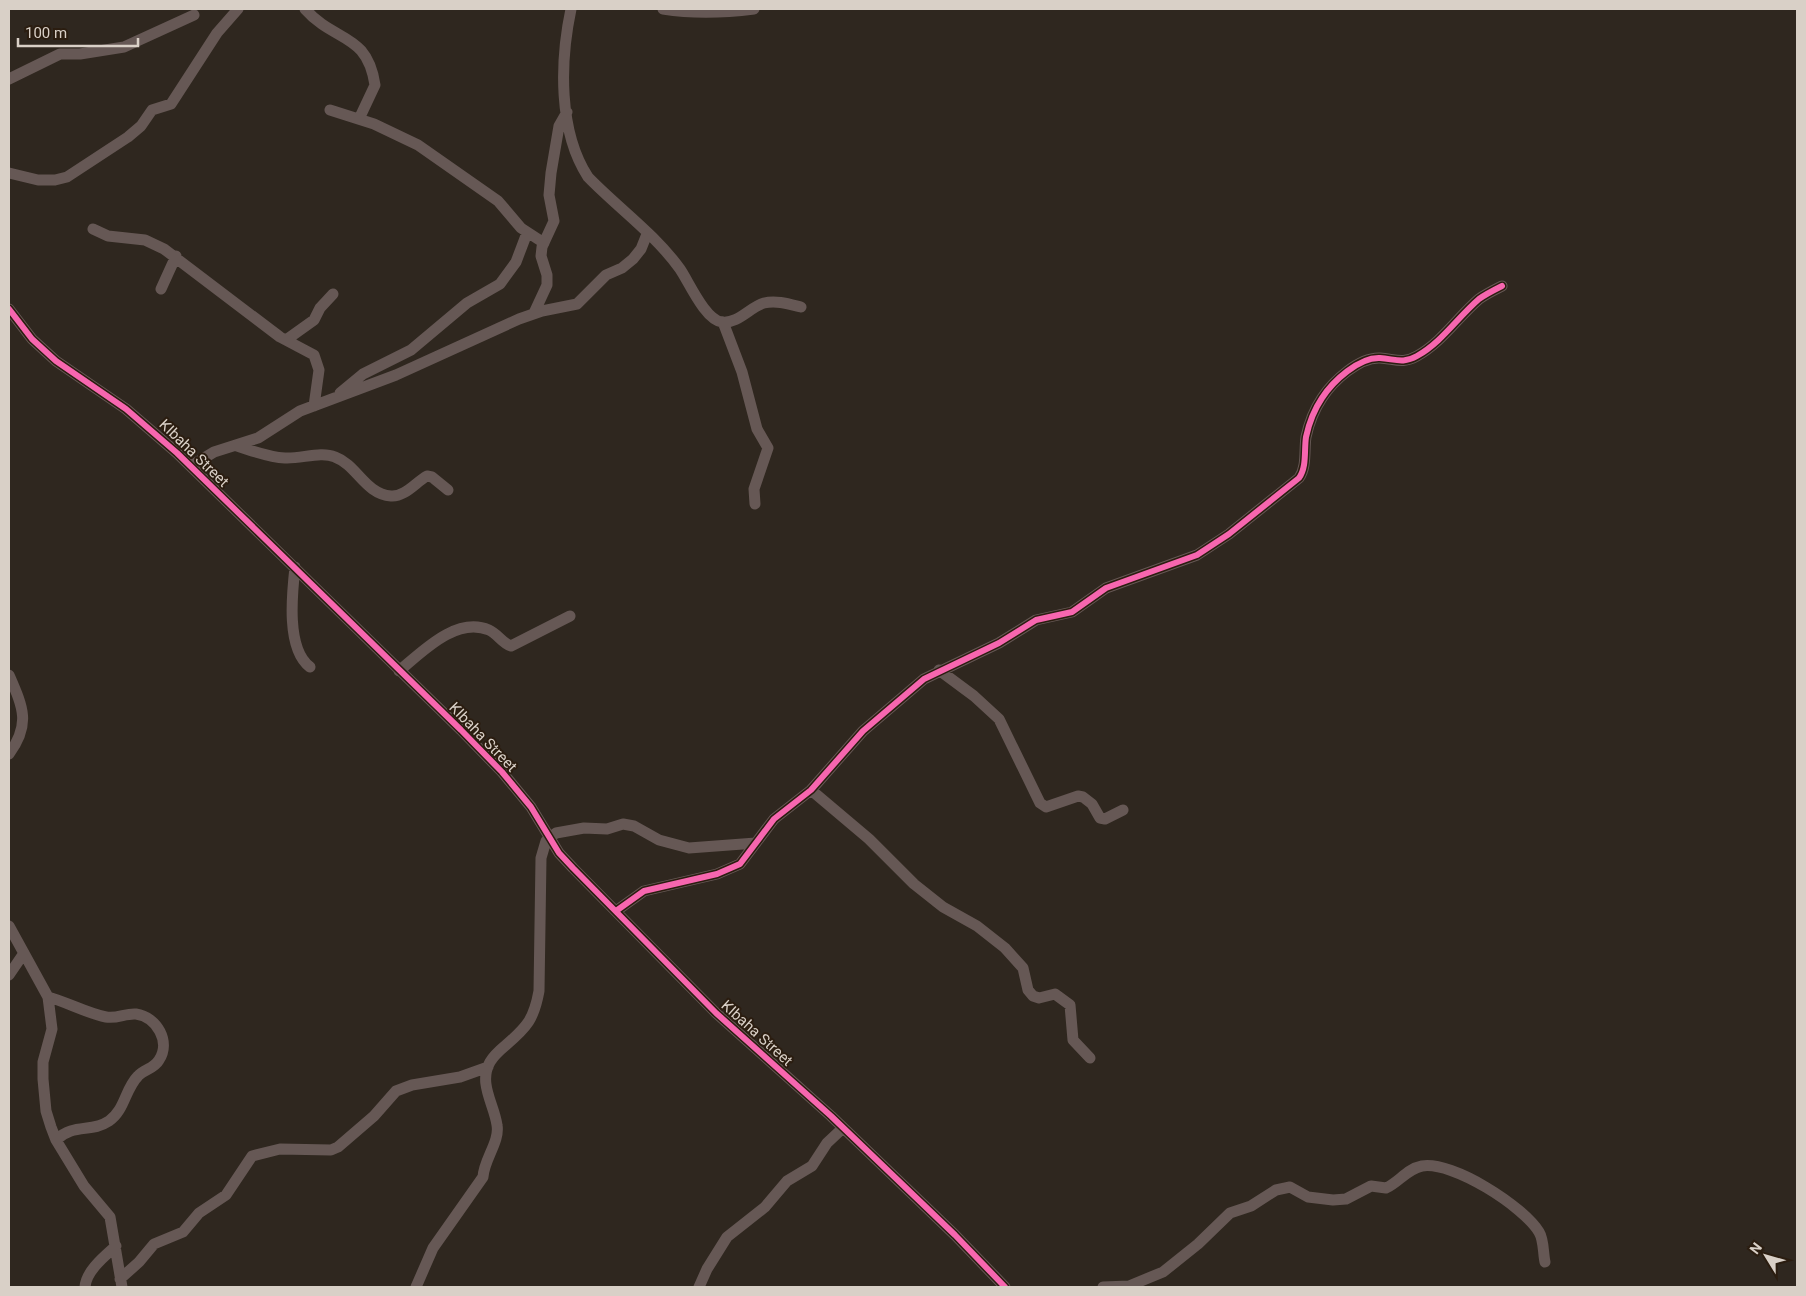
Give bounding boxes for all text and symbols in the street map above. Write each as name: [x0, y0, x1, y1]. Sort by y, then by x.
scale bar: [18, 15, 138, 47]
text: 100 m: [25, 24, 67, 42]
street label: KIbaha Street: [155, 415, 233, 491]
street label: KIbaha Street: [445, 698, 521, 776]
street label: KIbaha Street: [718, 996, 796, 1070]
north arrow: [1741, 1231, 1791, 1281]
text: N: [1746, 1239, 1765, 1257]

